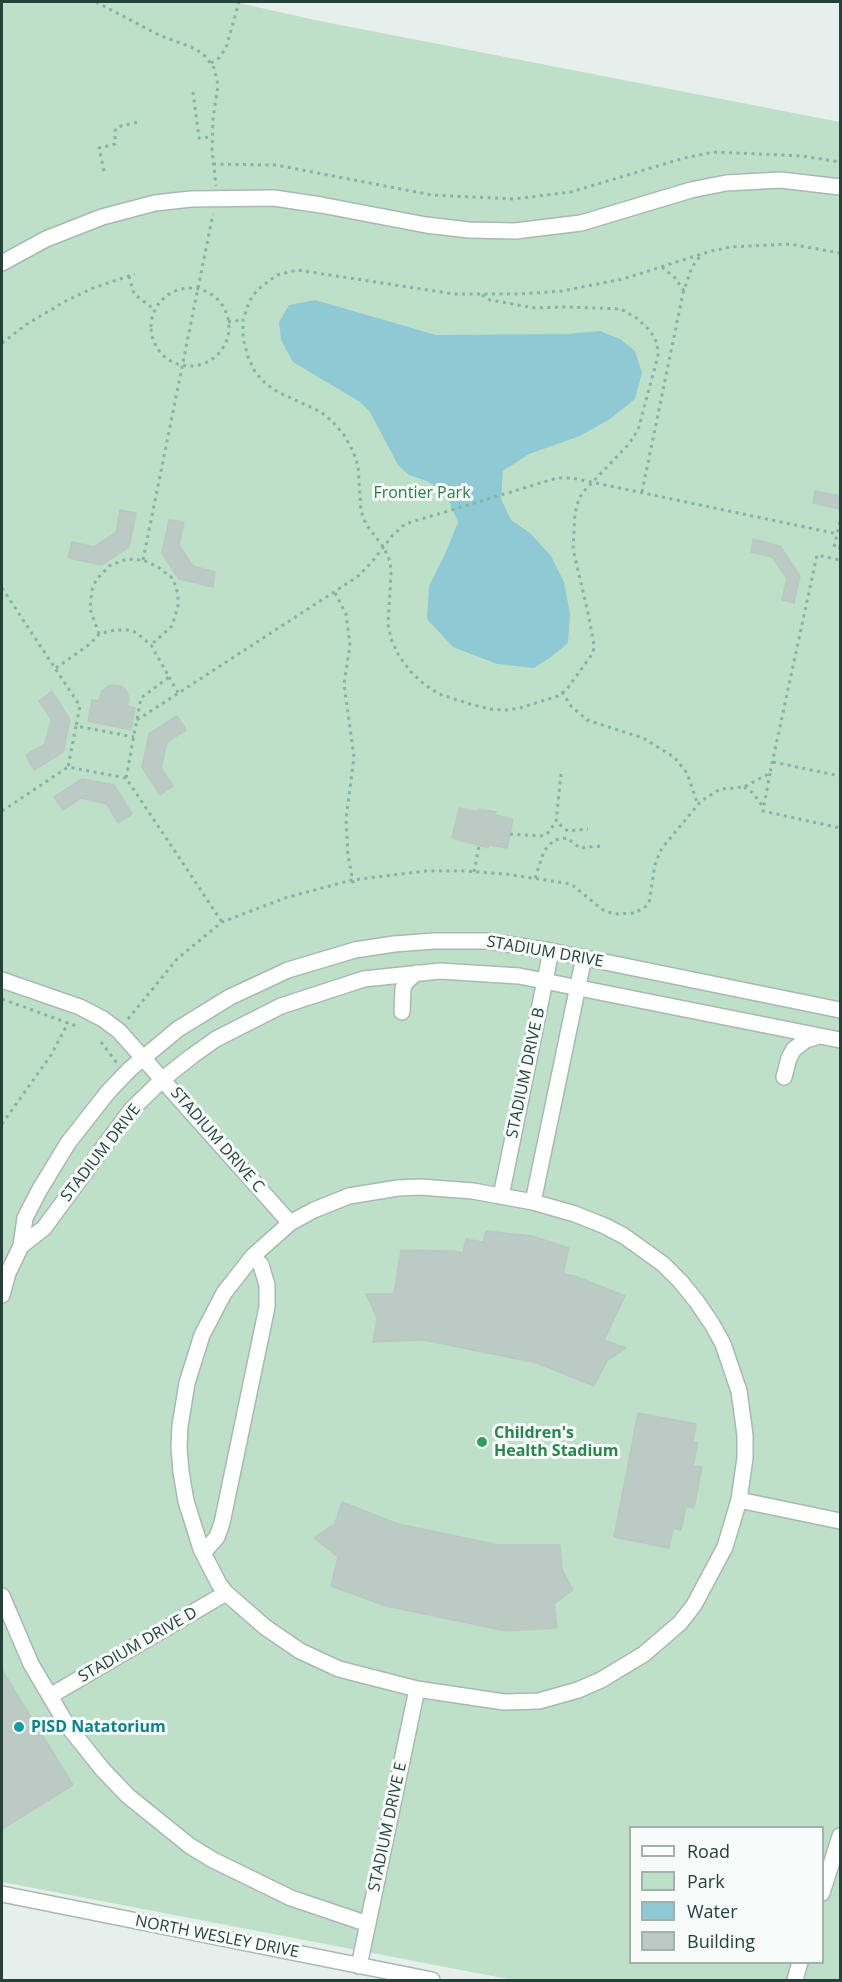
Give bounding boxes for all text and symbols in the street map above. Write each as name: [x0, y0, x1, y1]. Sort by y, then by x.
park label: Frontier Park: [373, 483, 471, 503]
street label: STADIUM DRIVE: [485, 932, 605, 972]
street label: STADIUM DRIVE B: [503, 1006, 549, 1140]
street label: STADIUM DRIVE C: [166, 1084, 268, 1196]
street label: STADIUM DRIVE: [57, 1100, 145, 1206]
place label: Children's Health Stadium: [494, 1423, 619, 1461]
marker: Children's Health Stadium: [475, 1435, 489, 1449]
street label: STADIUM DRIVE D: [75, 1603, 201, 1687]
place label: PISD Natatorium: [31, 1717, 166, 1737]
marker: PISD Natatorium: [12, 1720, 26, 1734]
street label: STADIUM DRIVE E: [365, 1761, 411, 1893]
legend: [629, 1826, 824, 1964]
text: Road: [687, 1839, 730, 1863]
text: Park: [687, 1869, 725, 1893]
text: Water: [687, 1899, 738, 1923]
street label: NORTH WESLEY DRIVE: [134, 1912, 300, 1962]
text: Building: [687, 1929, 755, 1953]

